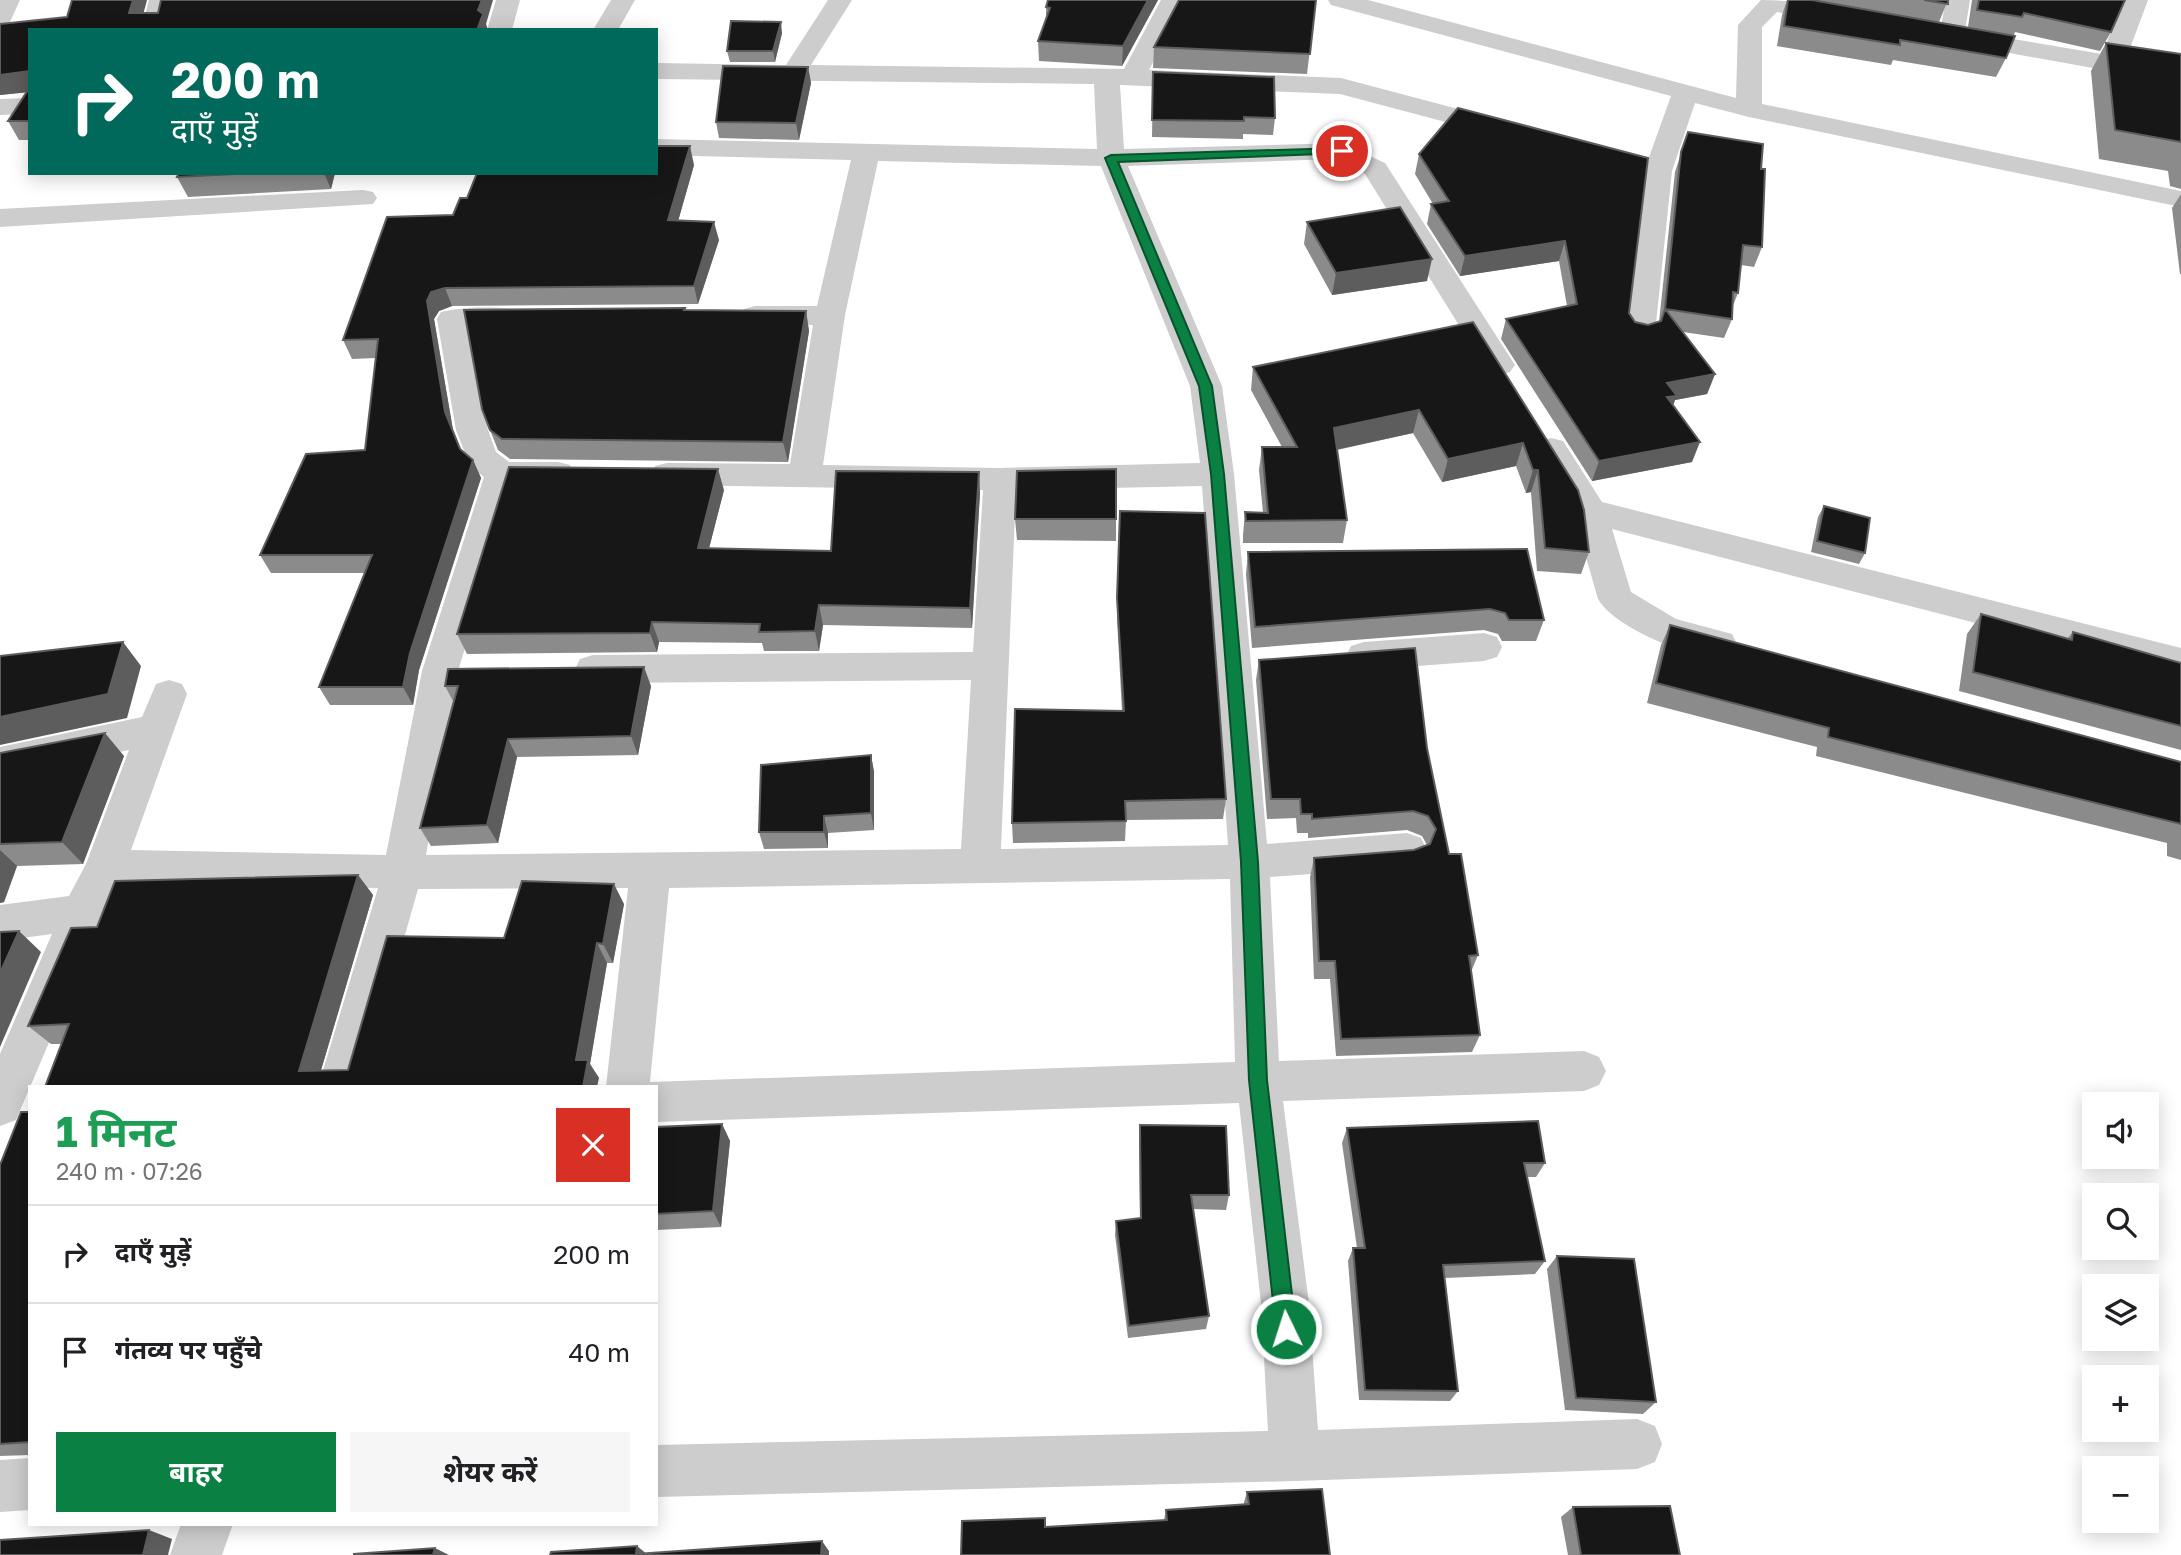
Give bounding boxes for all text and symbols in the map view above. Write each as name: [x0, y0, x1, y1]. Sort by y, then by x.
text: 200 m: [171, 50, 320, 109]
icon: right: [56, 56, 147, 147]
text: दाएँ मुड़ें: [171, 110, 258, 148]
pin: [1312, 121, 1372, 181]
icon: arrive: [1323, 132, 1361, 170]
map controls: [2082, 1092, 2159, 1533]
button: sound: [2082, 1092, 2159, 1169]
text: 1 मिनट: [56, 1106, 176, 1156]
button: close: [556, 1108, 630, 1182]
text: 240 m · 07:26: [56, 1157, 203, 1185]
button: search: [2082, 1183, 2159, 1260]
icon: right: [56, 1235, 94, 1273]
text: दाएँ मुड़ें: [115, 1236, 191, 1267]
text: 200 m: [553, 1239, 630, 1270]
button: layers: [2082, 1274, 2159, 1351]
position arrow: [1249, 1292, 1323, 1366]
icon: arrive: [56, 1333, 94, 1371]
text: गंतव्य पर पहुँचे: [115, 1334, 262, 1365]
text: 40 m: [569, 1337, 630, 1368]
button: +: [2082, 1365, 2159, 1442]
button: बाहर: [56, 1432, 336, 1512]
button: शेयर करें: [350, 1432, 630, 1512]
button: −: [2082, 1456, 2159, 1533]

